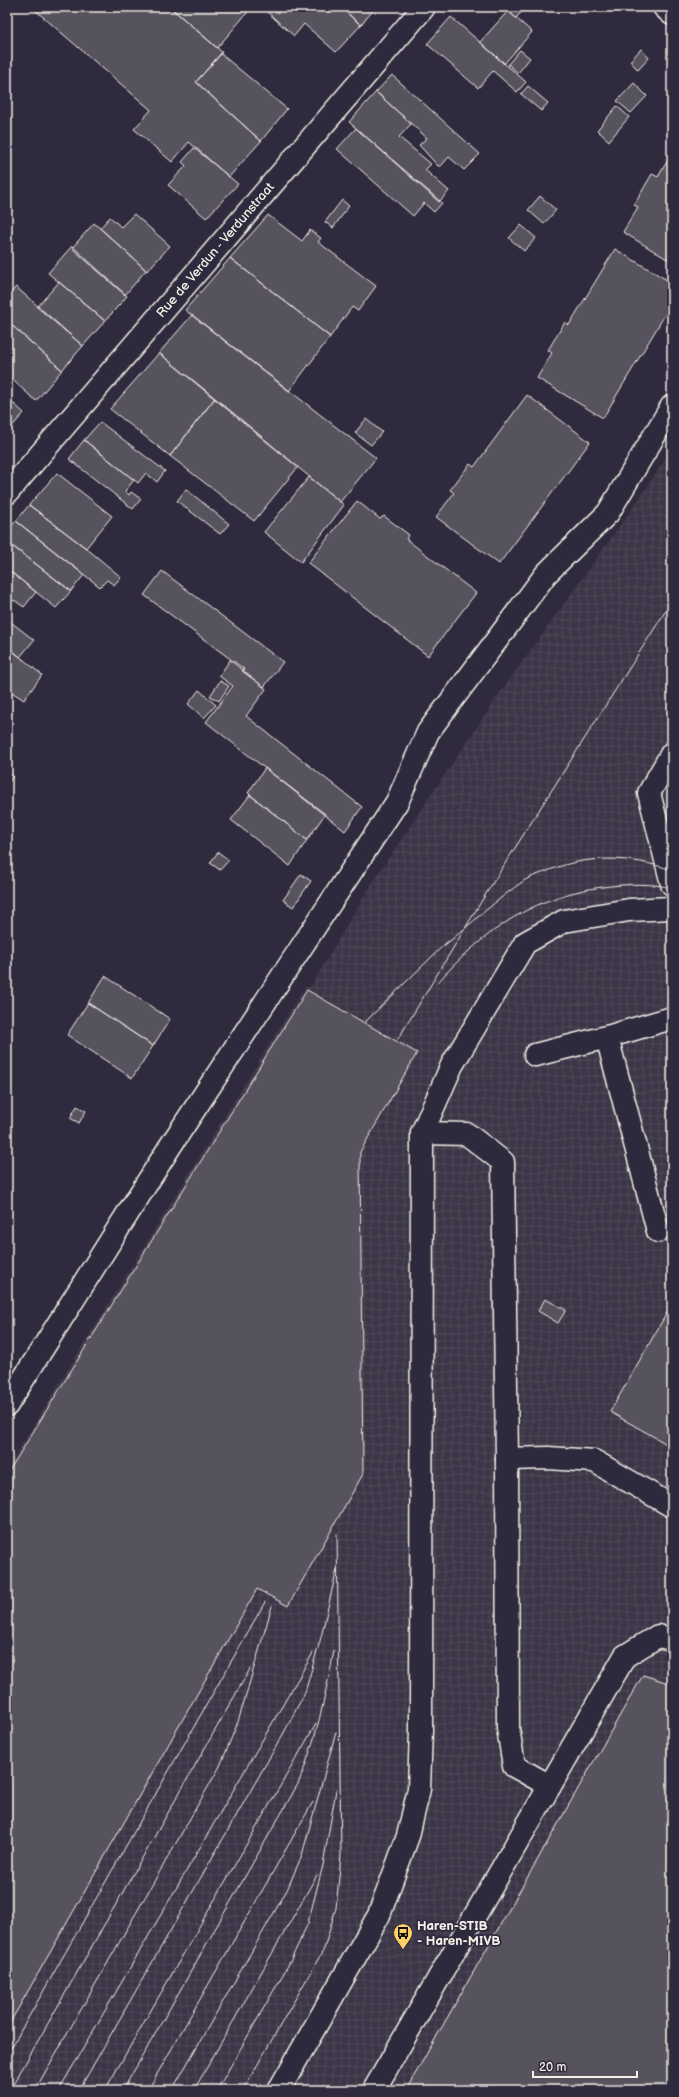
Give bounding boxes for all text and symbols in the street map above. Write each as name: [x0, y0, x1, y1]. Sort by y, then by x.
street label: Rue de Verdun - Verdunstraat: [153, 179, 278, 321]
place label: Haren-STIB - Haren-MIVB: [417, 1918, 501, 1949]
bus stop icon: Haren-STIB - Haren-MIVB: [392, 1922, 414, 1950]
scale bar: [533, 2053, 637, 2079]
text: 20 m: [539, 2060, 566, 2075]

